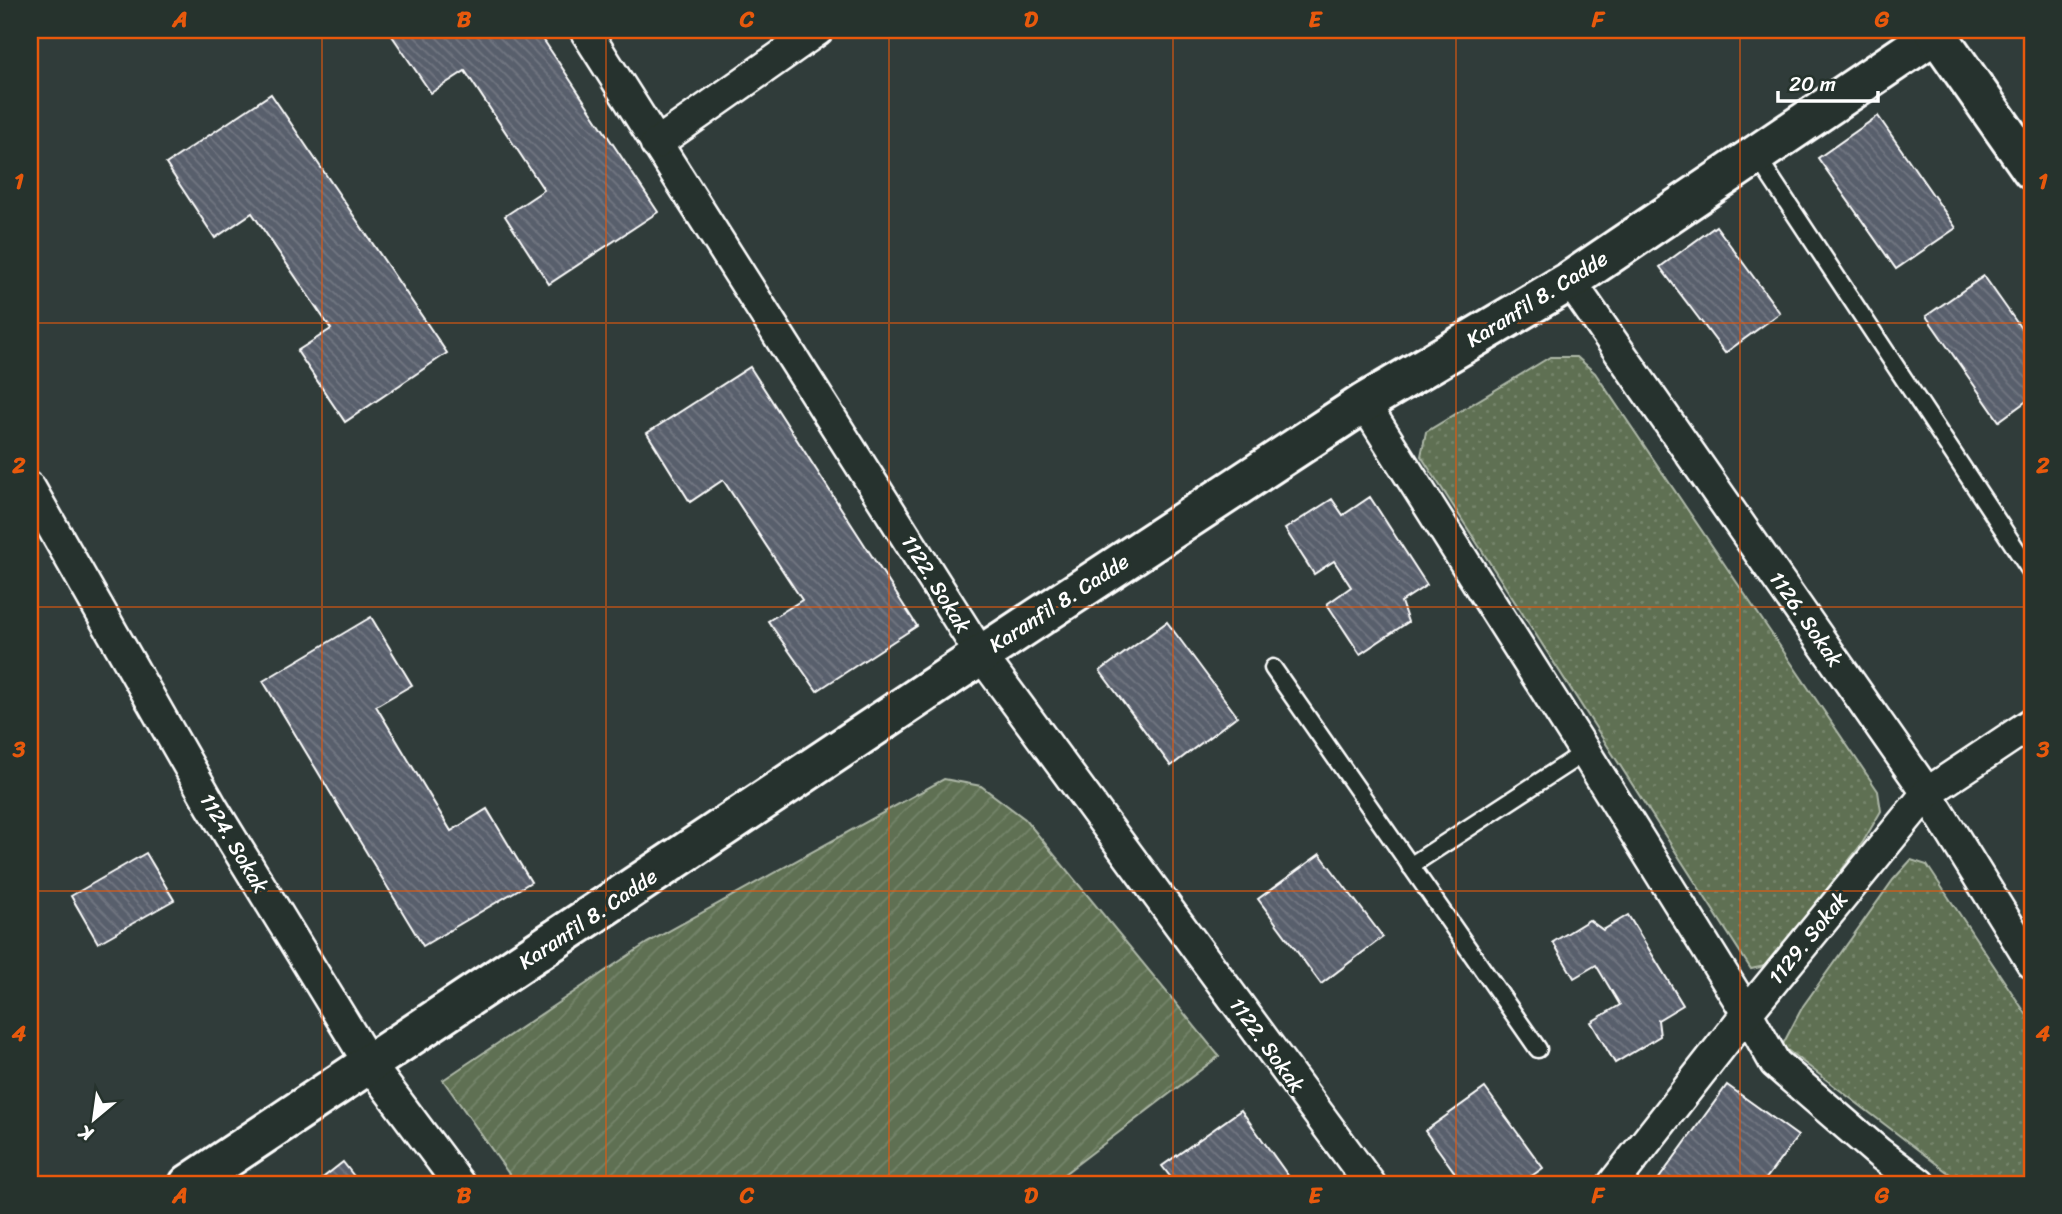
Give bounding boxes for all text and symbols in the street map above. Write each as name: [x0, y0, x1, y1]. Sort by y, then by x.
text: A: [171, 0, 188, 40]
text: B: [457, 0, 472, 40]
text: C: [739, 0, 755, 40]
text: D: [1024, 0, 1039, 40]
text: E: [1309, 0, 1324, 40]
text: F: [1591, 0, 1606, 40]
text: G: [1874, 0, 1890, 40]
scale bar: [1778, 60, 1878, 104]
text: 20 m: [1789, 65, 1836, 103]
text: 1: [14, 161, 24, 202]
text: 1: [2038, 161, 2048, 202]
street label: Karanfil 8. Cadde: [1458, 240, 1616, 358]
text: 2: [11, 445, 26, 486]
text: 2: [2035, 445, 2050, 486]
street label: 1122. Sokak: [891, 527, 981, 641]
street label: Karanfil 8. Cadde: [981, 543, 1137, 663]
street label: 1126. Sokak: [1759, 563, 1853, 675]
text: 3: [12, 729, 26, 770]
text: 3: [2036, 729, 2050, 770]
street label: 1124. Sokak: [189, 785, 279, 901]
street label: Karanfil 8. Cadde: [510, 858, 666, 980]
street label: 1129. Sokak: [1758, 883, 1858, 993]
street label: 1122. Sokak: [1219, 989, 1315, 1101]
text: 4: [11, 1013, 27, 1054]
text: 4: [2035, 1013, 2051, 1054]
north arrow: [60, 1084, 130, 1154]
text: K: [72, 1116, 100, 1151]
text: A: [171, 1175, 188, 1214]
text: B: [457, 1175, 472, 1214]
text: C: [739, 1175, 755, 1214]
text: D: [1024, 1175, 1039, 1214]
text: E: [1309, 1175, 1324, 1214]
text: F: [1591, 1175, 1606, 1214]
text: G: [1874, 1175, 1890, 1214]

